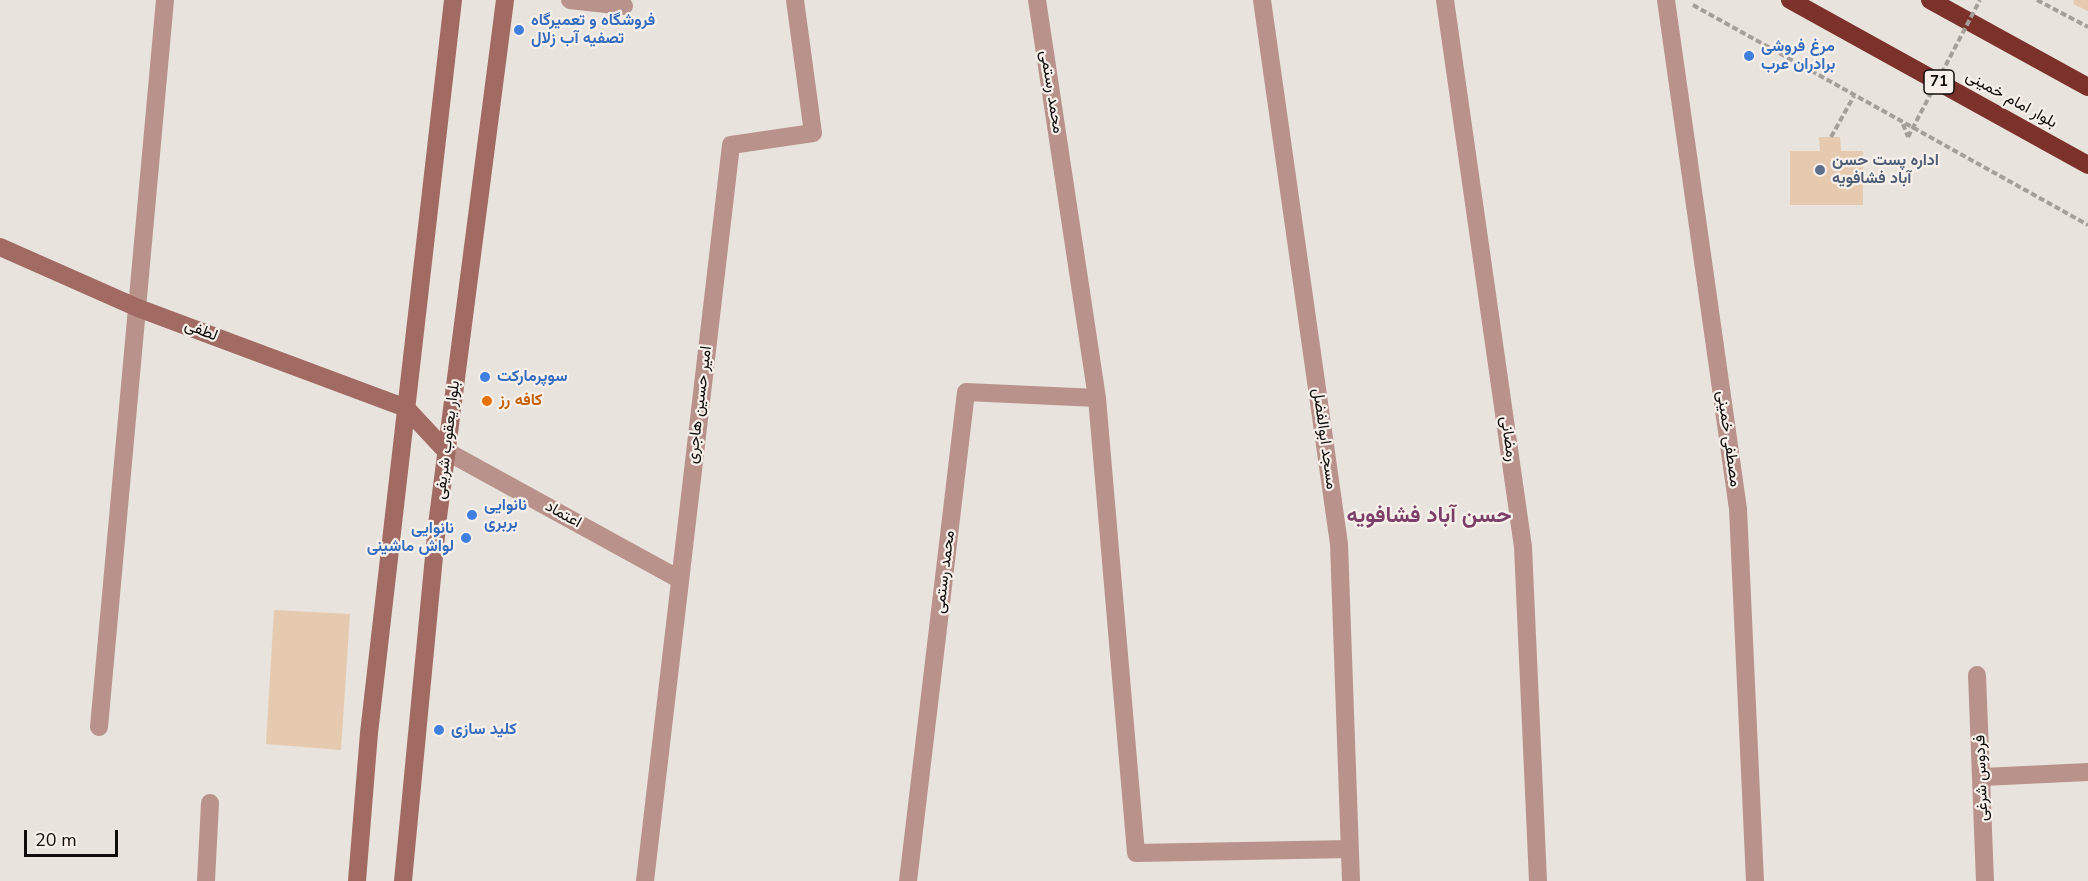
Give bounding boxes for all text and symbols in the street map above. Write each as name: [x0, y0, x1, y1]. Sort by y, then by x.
place label: فروشگاه و تعمیرگاه تصفیه آب زلال: [531, 11, 655, 49]
marker: فروشگاه و تعمیرگاه تصفیه آب زلال: [512, 23, 526, 37]
place label: مرغ فروشی برادران عرب: [1761, 37, 1835, 75]
street label: محمد رستمی: [1035, 49, 1067, 135]
marker: مرغ فروشی برادران عرب: [1742, 49, 1756, 63]
street label: بلوار امام خمینی: [1962, 67, 2060, 133]
road number: 71: [1924, 70, 1954, 94]
place label: اداره پست حسن آباد فشافویه: [1832, 151, 1939, 189]
marker: اداره پست حسن آباد فشافویه: [1813, 163, 1827, 177]
street label: لطفی: [182, 316, 220, 346]
street label: امیر حسین هاجری: [683, 345, 717, 465]
place label: سوپرمارکت: [497, 367, 567, 387]
marker: سوپرمارکت: [478, 370, 492, 384]
street label: بلوار یعقوب شریفی: [431, 379, 465, 501]
street label: مسجد ابوالفضل: [1307, 387, 1341, 491]
street label: مصطفی خمینی: [1712, 390, 1744, 488]
place label: کافه رز: [499, 391, 542, 411]
marker: کافه رز: [480, 394, 494, 408]
street label: رمضانی: [1495, 415, 1521, 463]
place label: نانوایی بربری: [484, 496, 527, 534]
street label: اعتماد: [541, 497, 585, 533]
district label: حسن آباد فشافویه: [1347, 504, 1511, 530]
marker: نانوایی بربری: [465, 508, 479, 522]
place label: نانوایی لواش ماشینی: [367, 519, 454, 557]
street label: محمد رستمی: [930, 529, 960, 615]
marker: نانوایی لواش ماشینی: [459, 531, 473, 545]
place label: کلید سازی: [451, 720, 517, 740]
marker: کلید سازی: [432, 723, 446, 737]
street label: فردوس شرغی: [1971, 735, 1993, 821]
scale bar: [27, 818, 122, 856]
text: 20 m: [35, 828, 77, 852]

